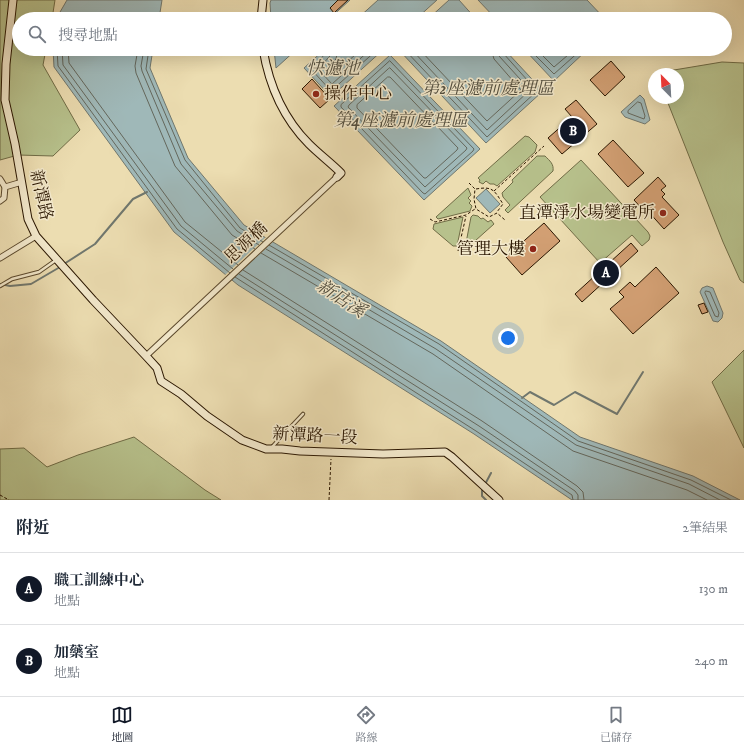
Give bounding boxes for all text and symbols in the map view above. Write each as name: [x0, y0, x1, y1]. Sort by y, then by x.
search box: [12, 12, 732, 56]
icon: search: [26, 23, 48, 45]
text: 搜尋地點: [58, 26, 118, 45]
water label: 快濾池: [306, 58, 362, 80]
north arrow: [648, 68, 684, 104]
water label: 第2座濾前處理區: [422, 78, 556, 100]
place label: 操作中心: [324, 83, 392, 105]
marker: 操作中心: [311, 89, 321, 99]
water label: 第4座濾前處理區: [334, 110, 470, 132]
pin: B: [560, 116, 586, 146]
street label: 新潭路: [25, 168, 57, 222]
place label: 直潭淨水場變電所: [519, 202, 655, 224]
marker: 直潭淨水場變電所: [658, 208, 668, 218]
street label: 思源橋: [220, 218, 272, 268]
place label: 管理大樓: [457, 238, 525, 260]
marker: 管理大樓: [528, 244, 538, 254]
pin: A: [593, 258, 619, 288]
water label: 新店溪: [312, 275, 371, 324]
your location: [498, 328, 518, 348]
street label: 新潭路一段: [272, 423, 358, 449]
text: 附近: [16, 517, 50, 539]
text: 2筆結果: [683, 520, 728, 536]
text: 職工訓練中心: [54, 571, 144, 590]
text: A: [25, 581, 33, 597]
text: 130 m: [699, 581, 728, 597]
text: 地點: [54, 593, 80, 609]
text: 加藥室: [54, 643, 99, 662]
text: B: [25, 653, 33, 669]
text: 240 m: [695, 653, 728, 669]
text: 地點: [54, 665, 80, 681]
tab: 地圖: [111, 704, 133, 745]
tab: 路線: [355, 704, 377, 745]
tab: 已儲存: [600, 704, 633, 745]

